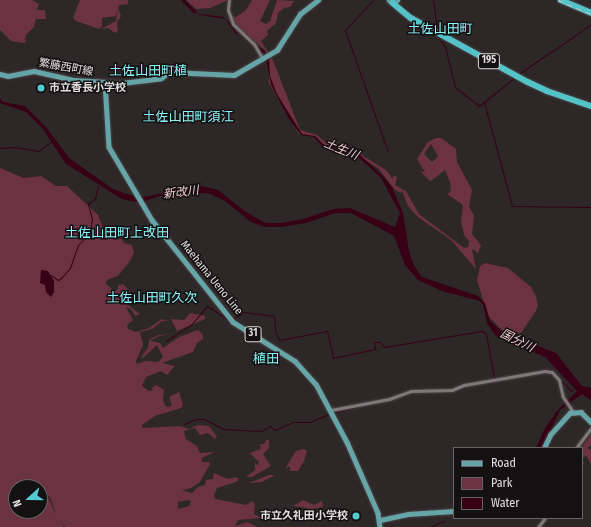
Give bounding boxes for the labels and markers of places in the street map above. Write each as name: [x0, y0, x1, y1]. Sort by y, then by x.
place label: 市立香長小学校: [49, 81, 126, 95]
marker: 市立香長小学校: [36, 83, 46, 93]
place label: 市立久礼田小学校: [260, 509, 348, 523]
marker: 市立久礼田小学校: [351, 511, 361, 521]

